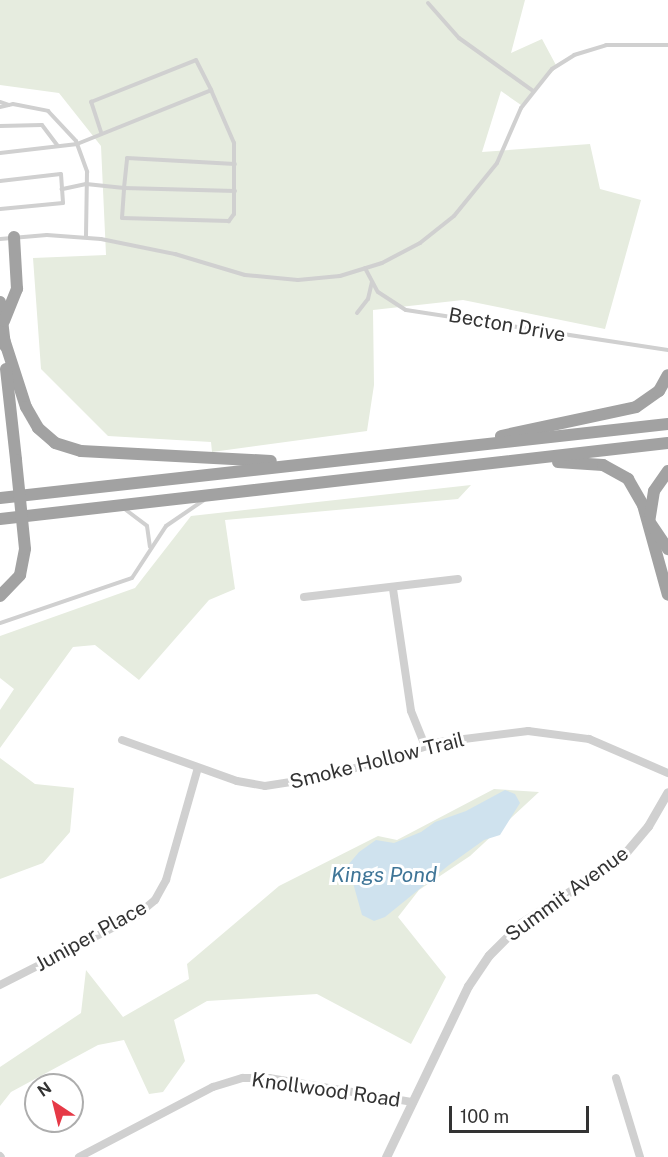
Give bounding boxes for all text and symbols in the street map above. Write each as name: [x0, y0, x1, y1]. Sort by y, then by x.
street label: Becton Drive: [447, 303, 567, 347]
street label: Smoke Hollow Trail: [287, 728, 467, 794]
street label: Summit Avenue: [501, 841, 633, 947]
water label: Kings Pond: [331, 862, 437, 888]
street label: Juniper Place: [31, 895, 151, 977]
street label: Knollwood Road: [250, 1068, 402, 1112]
north arrow: [24, 1073, 84, 1133]
text: N: [34, 1078, 55, 1101]
scale bar: [452, 1094, 592, 1132]
text: 100 m: [460, 1106, 509, 1127]

